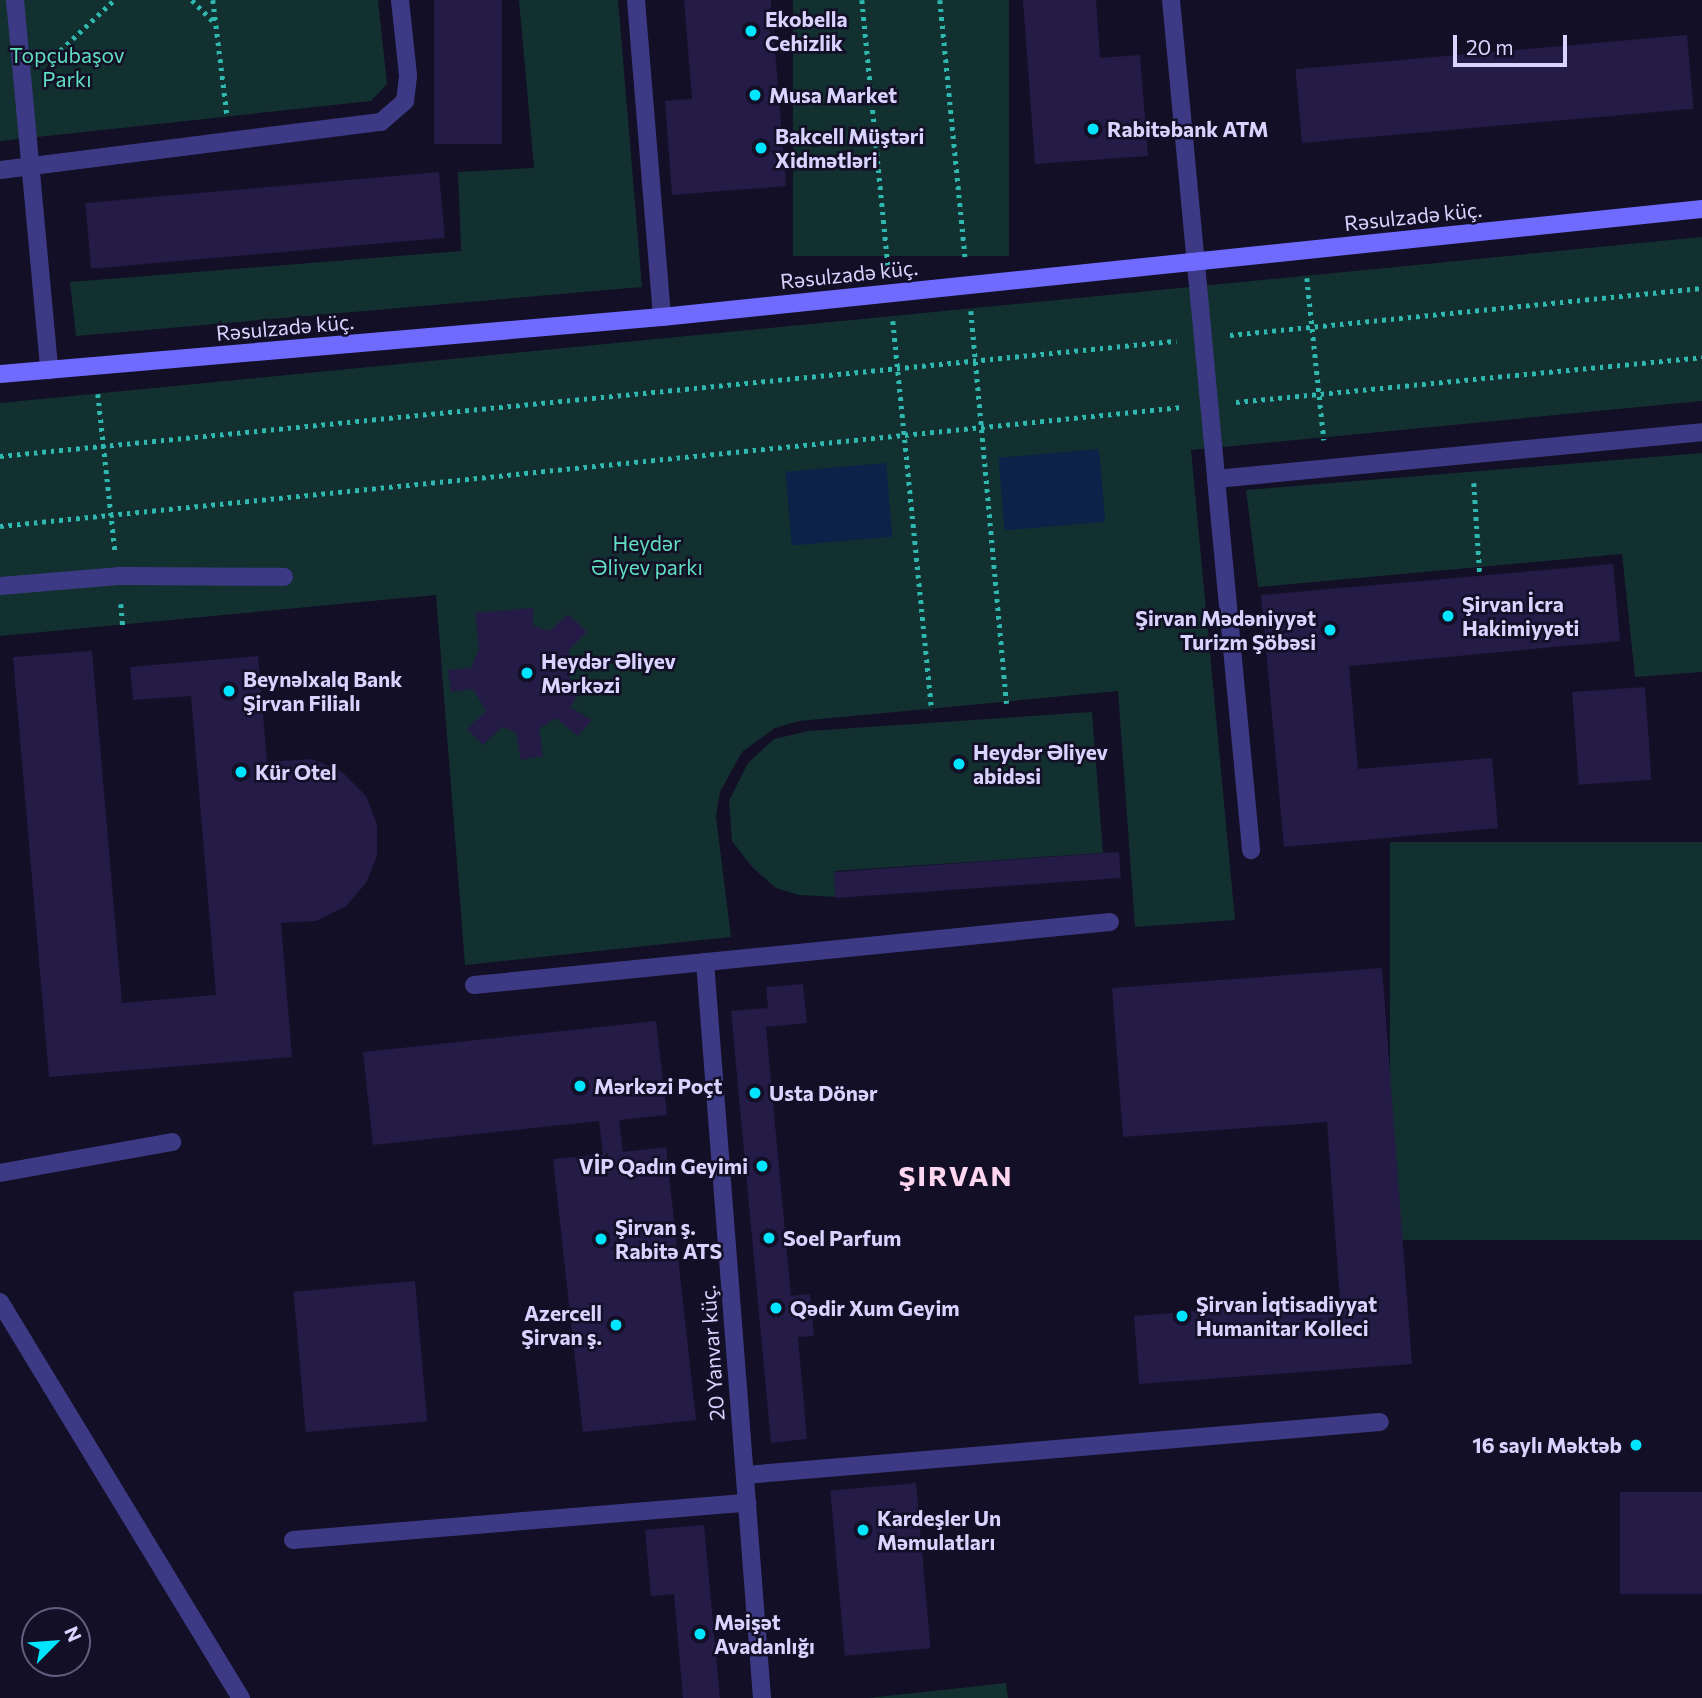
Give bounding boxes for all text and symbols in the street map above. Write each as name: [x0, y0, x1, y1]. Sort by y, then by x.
place label: Ekobella Cehizlik: [765, 6, 848, 56]
scale bar: [1457, 21, 1571, 65]
marker: Ekobella Cehizlik: [743, 23, 759, 39]
text: 20 m: [1466, 34, 1514, 59]
park label: Topçubaşov Parkı: [10, 42, 124, 92]
place label: Musa Market: [769, 82, 897, 108]
marker: Musa Market: [747, 87, 763, 103]
place label: Rabitəbank ATM: [1107, 116, 1269, 142]
marker: Rabitəbank ATM: [1085, 121, 1101, 137]
place label: Bakcell Müştəri Xidmətləri: [775, 123, 924, 173]
marker: Bakcell Müştəri Xidmətləri: [753, 140, 769, 156]
street label: Rəsulzadə küç.: [1343, 196, 1483, 236]
street label: Rəsulzadə küç.: [779, 254, 919, 294]
street label: Rəsulzadə küç.: [215, 308, 355, 346]
park label: Heydər Əliyev parkı: [591, 530, 703, 580]
place label: Şirvan İcra Hakimiyyəti: [1462, 591, 1579, 641]
place label: Şirvan Mədəniyyət Turizm Şöbəsi: [1135, 605, 1316, 655]
marker: Şirvan İcra Hakimiyyəti: [1440, 608, 1456, 624]
marker: Şirvan Mədəniyyət Turizm Şöbəsi: [1322, 622, 1338, 638]
place label: Heydər Əliyev Mərkəzi: [541, 648, 676, 698]
marker: Heydər Əliyev Mərkəzi: [519, 665, 535, 681]
place label: Beynəlxalq Bank Şirvan Filialı: [243, 666, 402, 716]
marker: Beynəlxalq Bank Şirvan Filialı: [221, 683, 237, 699]
place label: Heydər Əliyev abidəsi: [973, 739, 1108, 789]
marker: Heydər Əliyev abidəsi: [951, 756, 967, 772]
place label: Kür Otel: [255, 759, 337, 785]
marker: Kür Otel: [233, 764, 249, 780]
place label: Mərkəzi Poçt: [594, 1073, 722, 1099]
marker: Mərkəzi Poçt: [572, 1078, 588, 1094]
place label: Usta Dönər: [769, 1080, 878, 1106]
marker: Usta Dönər: [747, 1085, 763, 1101]
place label: VİP Qadın Geyimi: [579, 1153, 748, 1179]
marker: VİP Qadın Geyimi: [754, 1158, 770, 1174]
district label: ŞIRVAN: [899, 1158, 1013, 1192]
place label: Şirvan ş. Rabitə ATS: [615, 1214, 722, 1264]
place label: Soel Parfum: [783, 1225, 901, 1251]
marker: Soel Parfum: [761, 1230, 777, 1246]
marker: Şirvan ş. Rabitə ATS: [593, 1231, 609, 1247]
street label: 20 Yanvar küç.: [695, 1284, 729, 1422]
place label: Şirvan İqtisadiyyat Humanitar Kolleci: [1196, 1291, 1377, 1341]
place label: Qədir Xum Geyim: [790, 1295, 960, 1321]
place label: Azercell Şirvan ş.: [521, 1300, 602, 1350]
marker: Qədir Xum Geyim: [768, 1300, 784, 1316]
marker: Şirvan İqtisadiyyat Humanitar Kolleci: [1174, 1308, 1190, 1324]
marker: Azercell Şirvan ş.: [608, 1317, 624, 1333]
place label: 16 saylı Məktəb: [1472, 1432, 1622, 1458]
marker: 16 saylı Məktəb: [1628, 1437, 1644, 1453]
place label: Kardeşler Un Məmulatları: [877, 1505, 1001, 1555]
marker: Kardeşler Un Məmulatları: [855, 1522, 871, 1538]
north arrow: [21, 1607, 91, 1677]
place label: Məişət Avadanlığı: [714, 1609, 815, 1659]
text: N: [60, 1622, 87, 1645]
marker: Məişət Avadanlığı: [692, 1626, 708, 1642]

